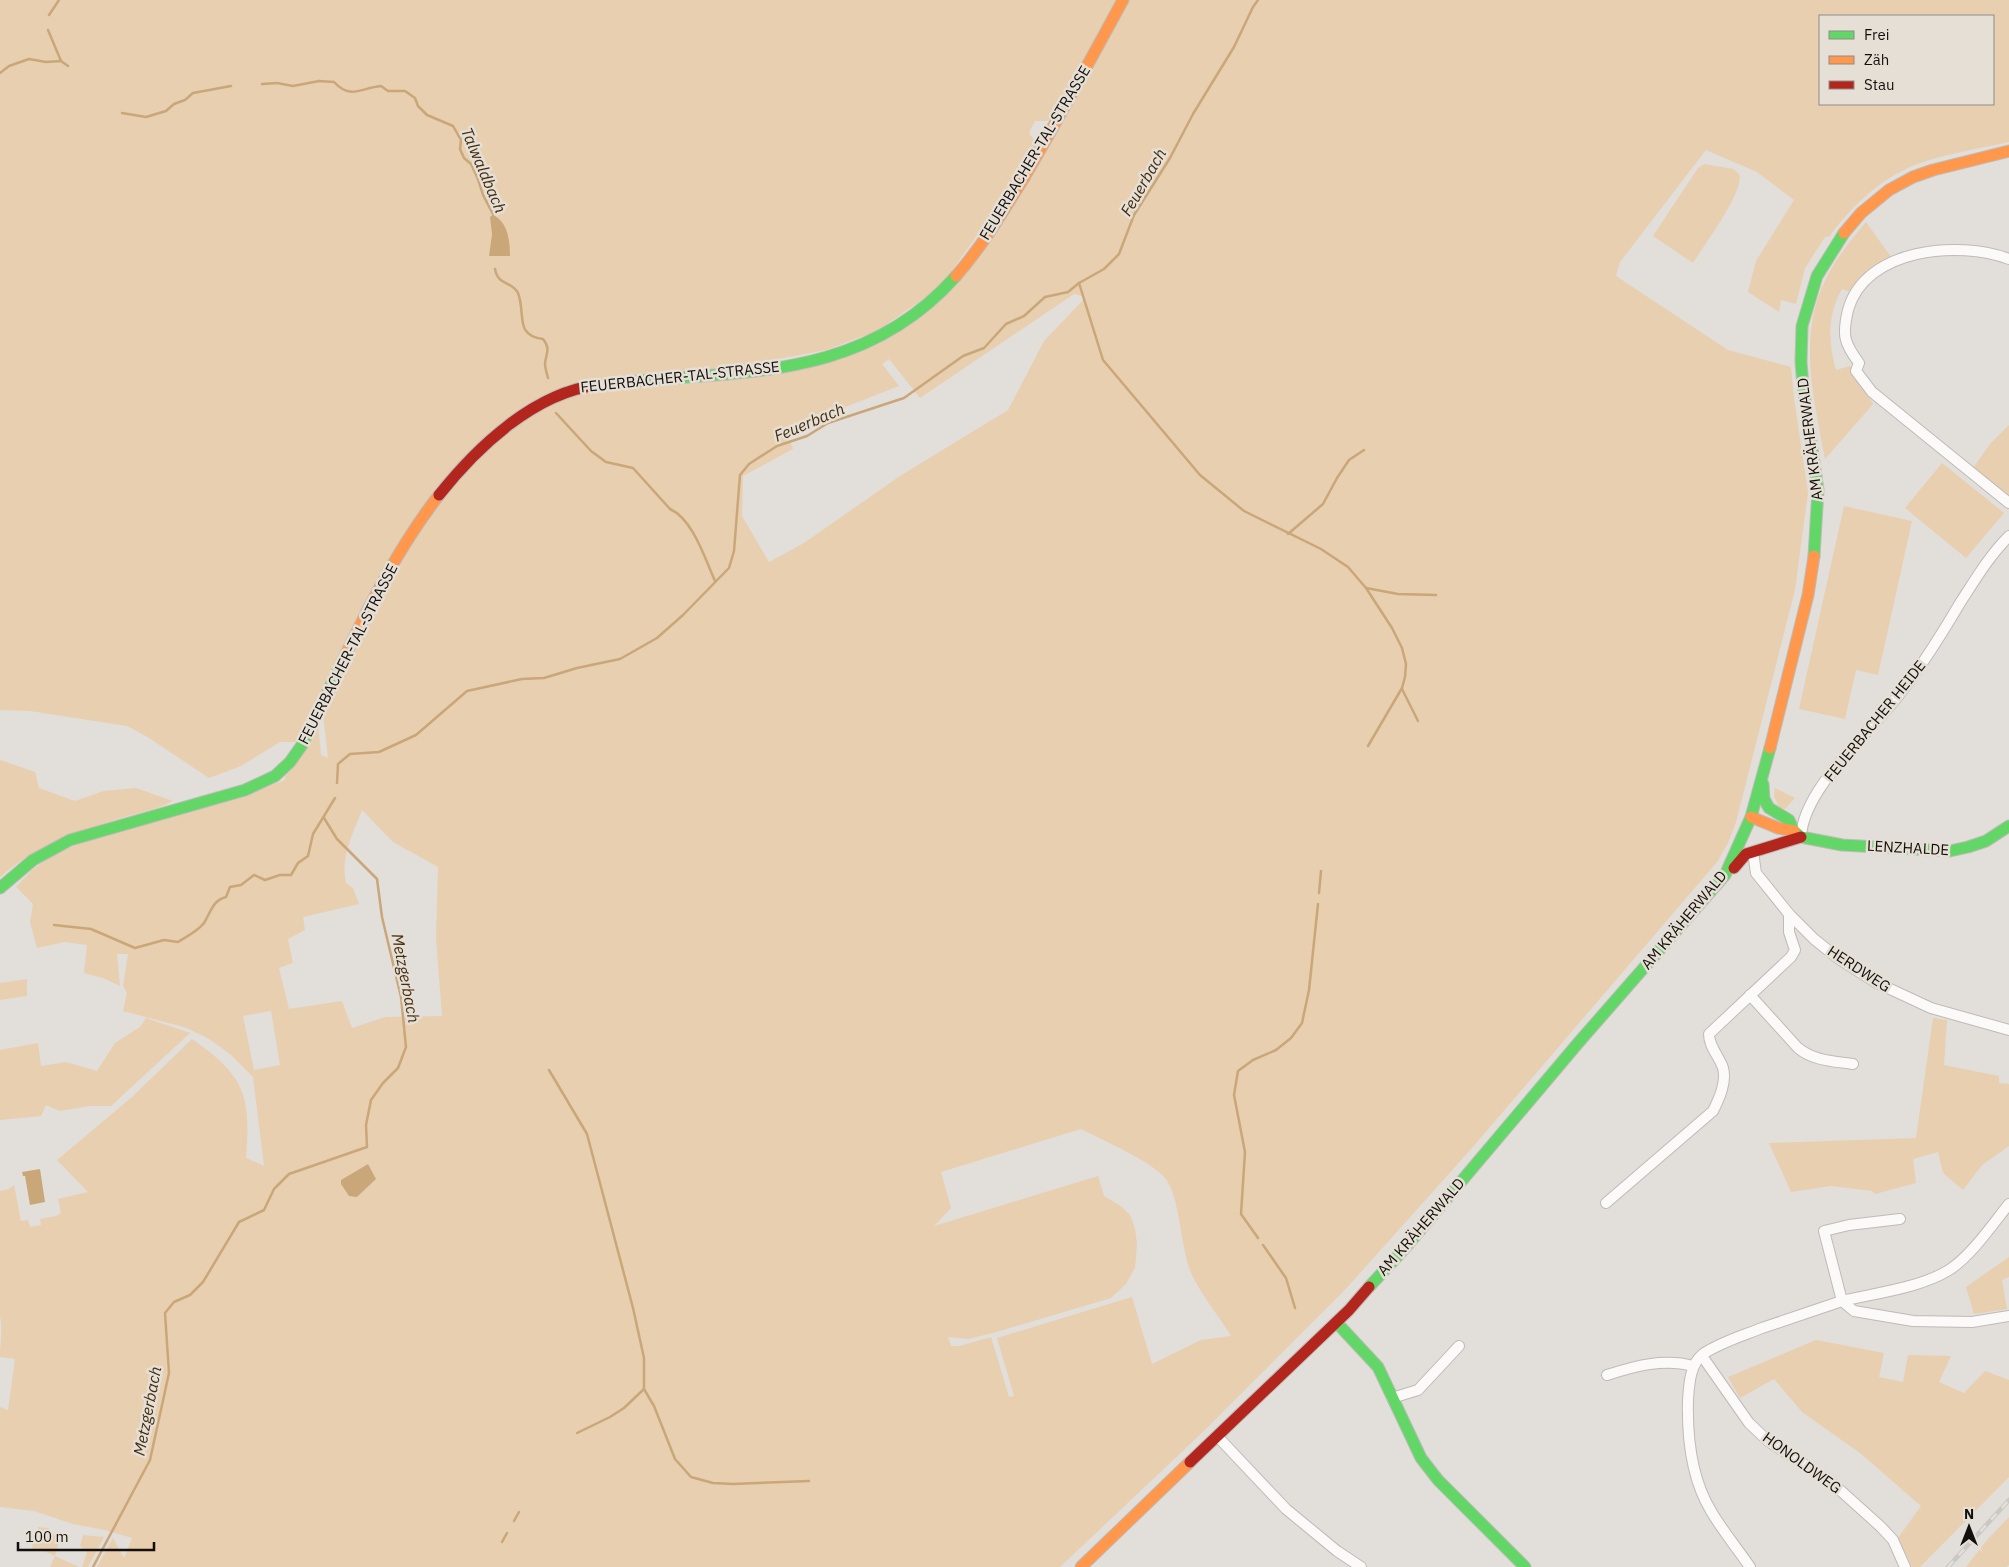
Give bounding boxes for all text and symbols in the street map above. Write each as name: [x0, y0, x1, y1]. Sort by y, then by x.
legend: [1819, 15, 1994, 105]
text: Frei: [1864, 25, 1890, 44]
text: Zäh: [1864, 50, 1889, 69]
street label: FEUERBACHER-TAL-STRASSE: [975, 62, 1094, 243]
text: Stau: [1864, 75, 1895, 94]
water label: Talwaldbach: [457, 124, 511, 216]
water label: Feuerbach: [1116, 145, 1170, 219]
street label: FEUERBACHER-TAL-STRASSE: [579, 357, 780, 396]
street label: AM KRÄHERWALD: [1793, 377, 1826, 501]
water label: Feuerbach: [771, 398, 847, 446]
street label: FEUERBACHER-TAL-STRASSE: [294, 560, 401, 747]
street label: FEUERBACHER HEIDE: [1820, 656, 1929, 785]
street label: LENZHALDE: [1867, 836, 1950, 859]
street label: AM KRÄHERWALD: [1637, 866, 1731, 973]
water label: Metzgerbach: [388, 932, 424, 1024]
street label: HERDWEG: [1824, 941, 1894, 996]
street label: AM KRÄHERWALD: [1373, 1174, 1468, 1279]
water label: Metzgerbach: [129, 1365, 165, 1457]
street label: HONOLDWEG: [1759, 1428, 1845, 1497]
north arrow: [1944, 1502, 1994, 1552]
text: N: [1964, 1505, 1974, 1523]
scale bar: [18, 1520, 154, 1552]
text: 100 m: [25, 1527, 69, 1546]

